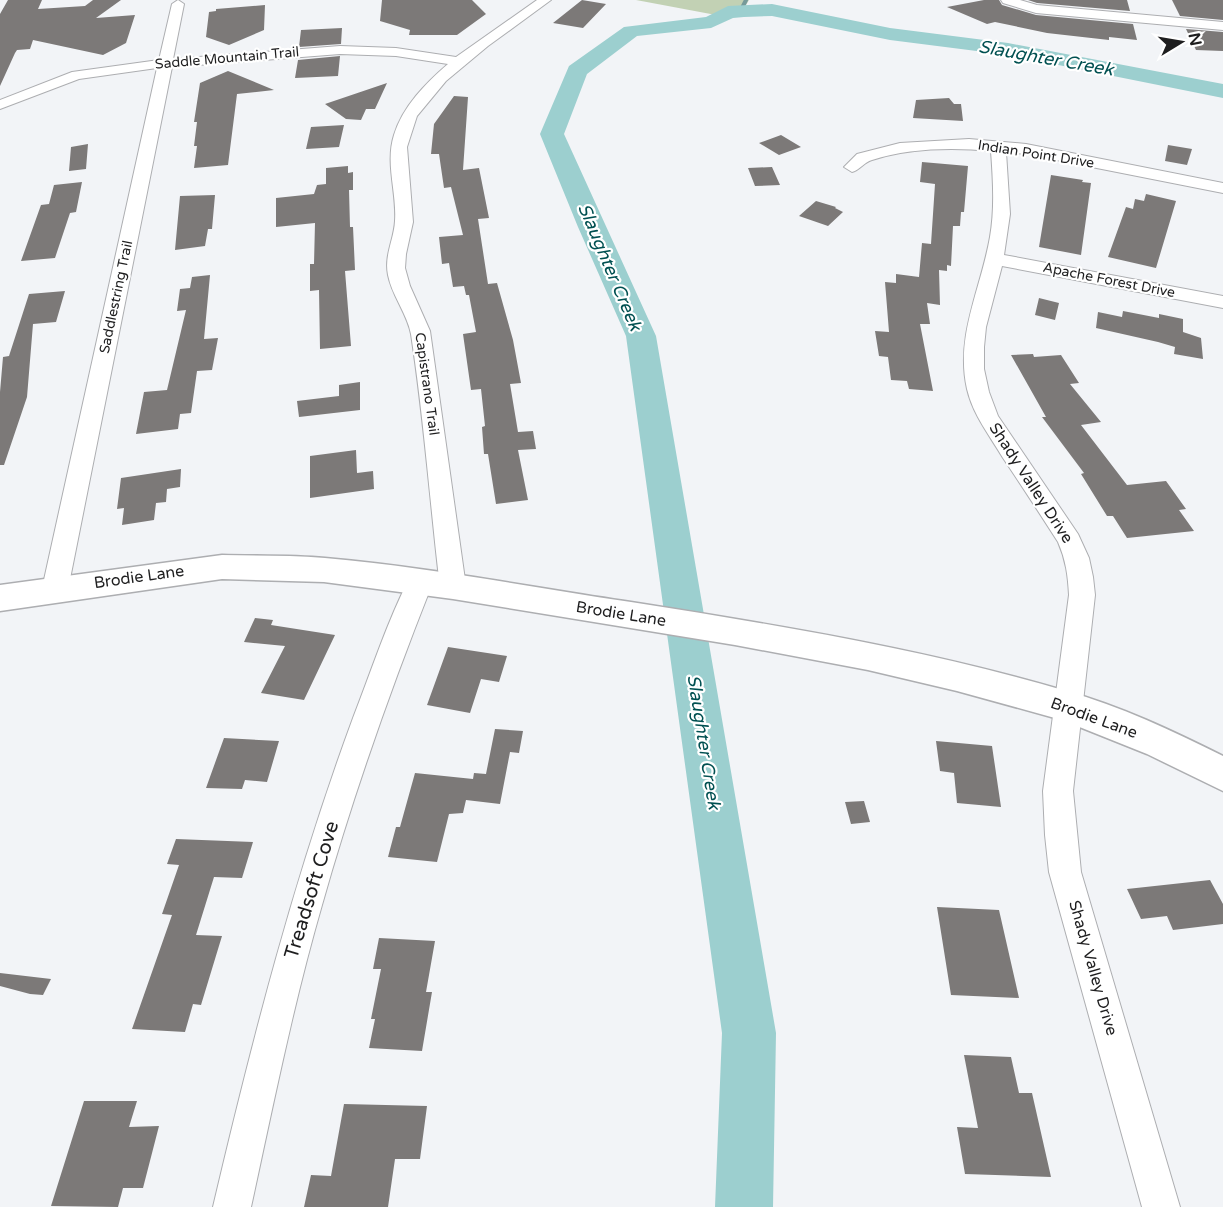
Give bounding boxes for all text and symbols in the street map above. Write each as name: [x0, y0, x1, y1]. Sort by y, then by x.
north arrow: [1151, 12, 1211, 72]
text: N: [1184, 31, 1206, 48]
water label: Slaughter Creek: [977, 35, 1116, 81]
street label: Saddle Mountain Trail: [154, 43, 300, 73]
street label: Indian Point Drive: [977, 136, 1096, 172]
water label: Slaughter Creek: [573, 200, 647, 335]
street label: Saddlestring Trail: [96, 239, 136, 355]
street label: Apache Forest Drive: [1041, 259, 1177, 301]
street label: Capistrano Trail: [411, 331, 443, 437]
street label: Shady Valley Drive: [985, 419, 1077, 547]
street label: Brodie Lane: [93, 561, 185, 593]
street label: Brodie Lane: [575, 597, 667, 631]
water label: Slaughter Creek: [682, 673, 726, 812]
street label: Brodie Lane: [1048, 693, 1140, 743]
street label: Treadsoft Cove: [280, 818, 344, 962]
street label: Shady Valley Drive: [1064, 898, 1122, 1038]

